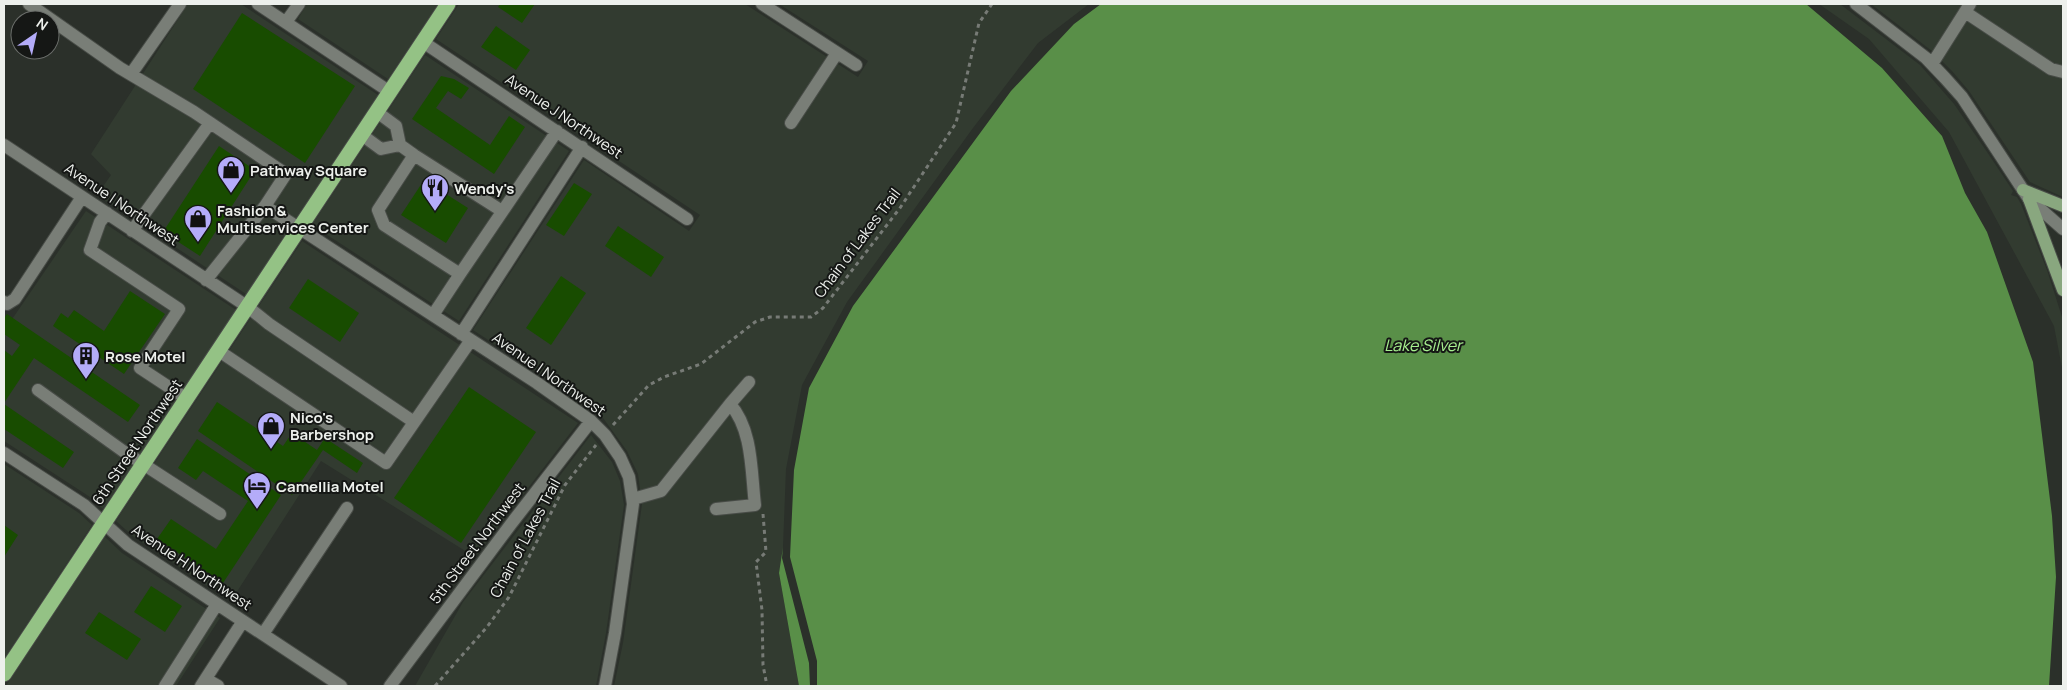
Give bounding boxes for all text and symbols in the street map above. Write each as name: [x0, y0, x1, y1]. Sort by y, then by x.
north arrow: [10, 10, 60, 60]
text: N: [33, 13, 52, 34]
street label: Avenue J Northwest: [501, 69, 627, 163]
shop icon: Pathway Square: [216, 155, 246, 194]
street label: Avenue I Northwest: [61, 158, 183, 250]
place label: Pathway Square: [250, 160, 367, 181]
restaurant icon: Wendy's: [420, 173, 450, 212]
place label: Wendy's: [454, 178, 514, 199]
street label: Chain of Lakes Trail: [809, 184, 905, 302]
place label: Fashion & Multiservices Center: [217, 200, 369, 238]
shop icon: Fashion & Multiservices Center: [183, 204, 213, 243]
street label: Avenue I Northwest: [488, 327, 610, 421]
water label: Lake Silver: [1384, 334, 1464, 356]
building icon: Rose Motel: [71, 341, 101, 380]
place label: Rose Motel: [105, 346, 186, 367]
street label: 6th Street Northwest: [87, 375, 187, 509]
place label: Nico's Barbershop: [290, 407, 374, 445]
shop icon: Nico's Barbershop: [256, 411, 286, 450]
hotel icon: Camellia Motel: [242, 471, 272, 510]
street label: Chain of Lakes Trail: [485, 475, 565, 601]
place label: Camellia Motel: [276, 476, 384, 497]
street label: 5th Street Northwest: [424, 478, 530, 608]
street label: Avenue H Northwest: [128, 519, 256, 615]

